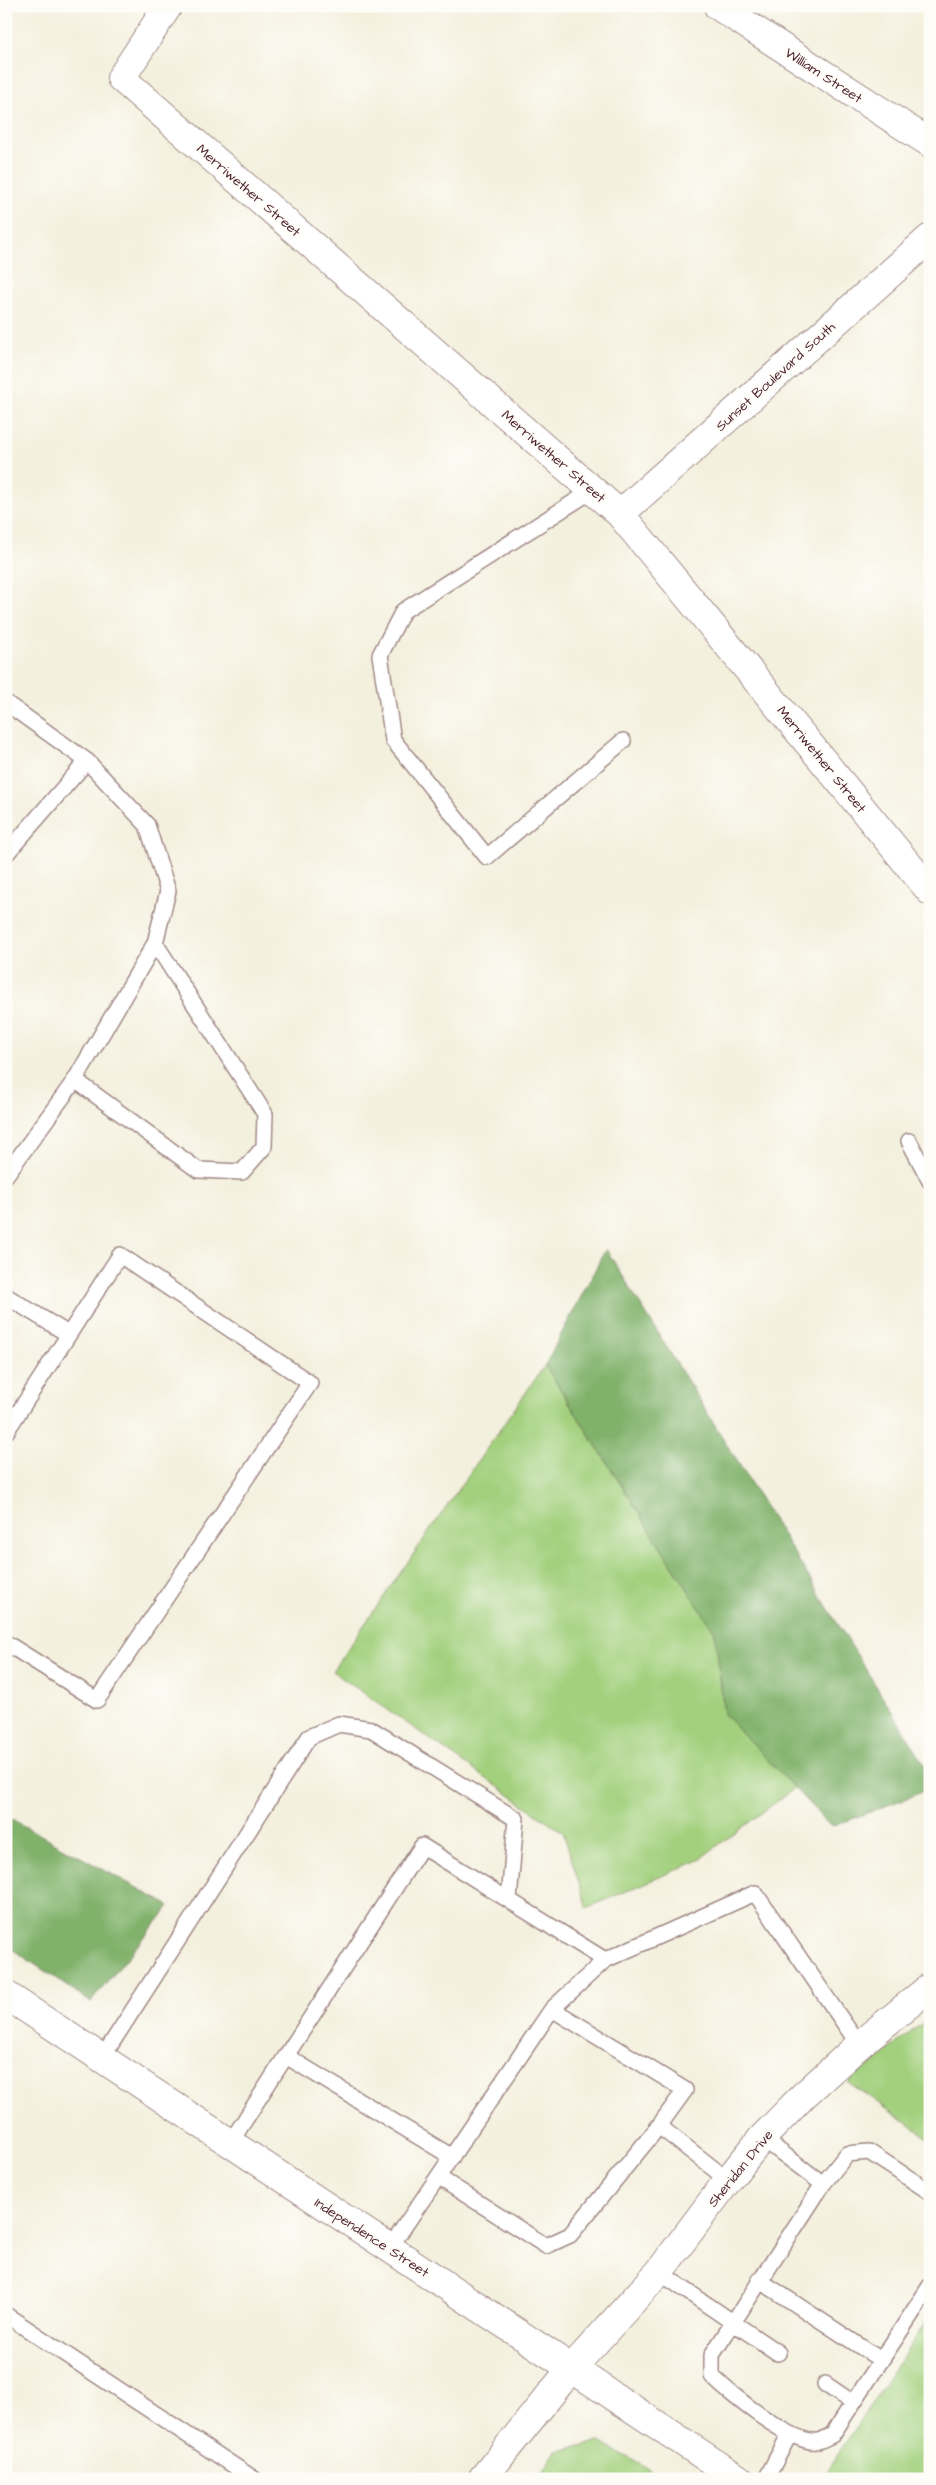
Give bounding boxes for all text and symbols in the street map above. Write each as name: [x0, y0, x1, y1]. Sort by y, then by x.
street label: William Street: [781, 43, 866, 109]
street label: Merriwether Street: [192, 140, 305, 242]
street label: Sunset Boulevard South: [711, 317, 840, 436]
street label: Merriwether Street: [497, 406, 610, 508]
street label: Merriwether Street: [772, 702, 871, 818]
street label: Sheridan Drive: [703, 2125, 778, 2211]
street label: Independence Street: [310, 2193, 433, 2283]

